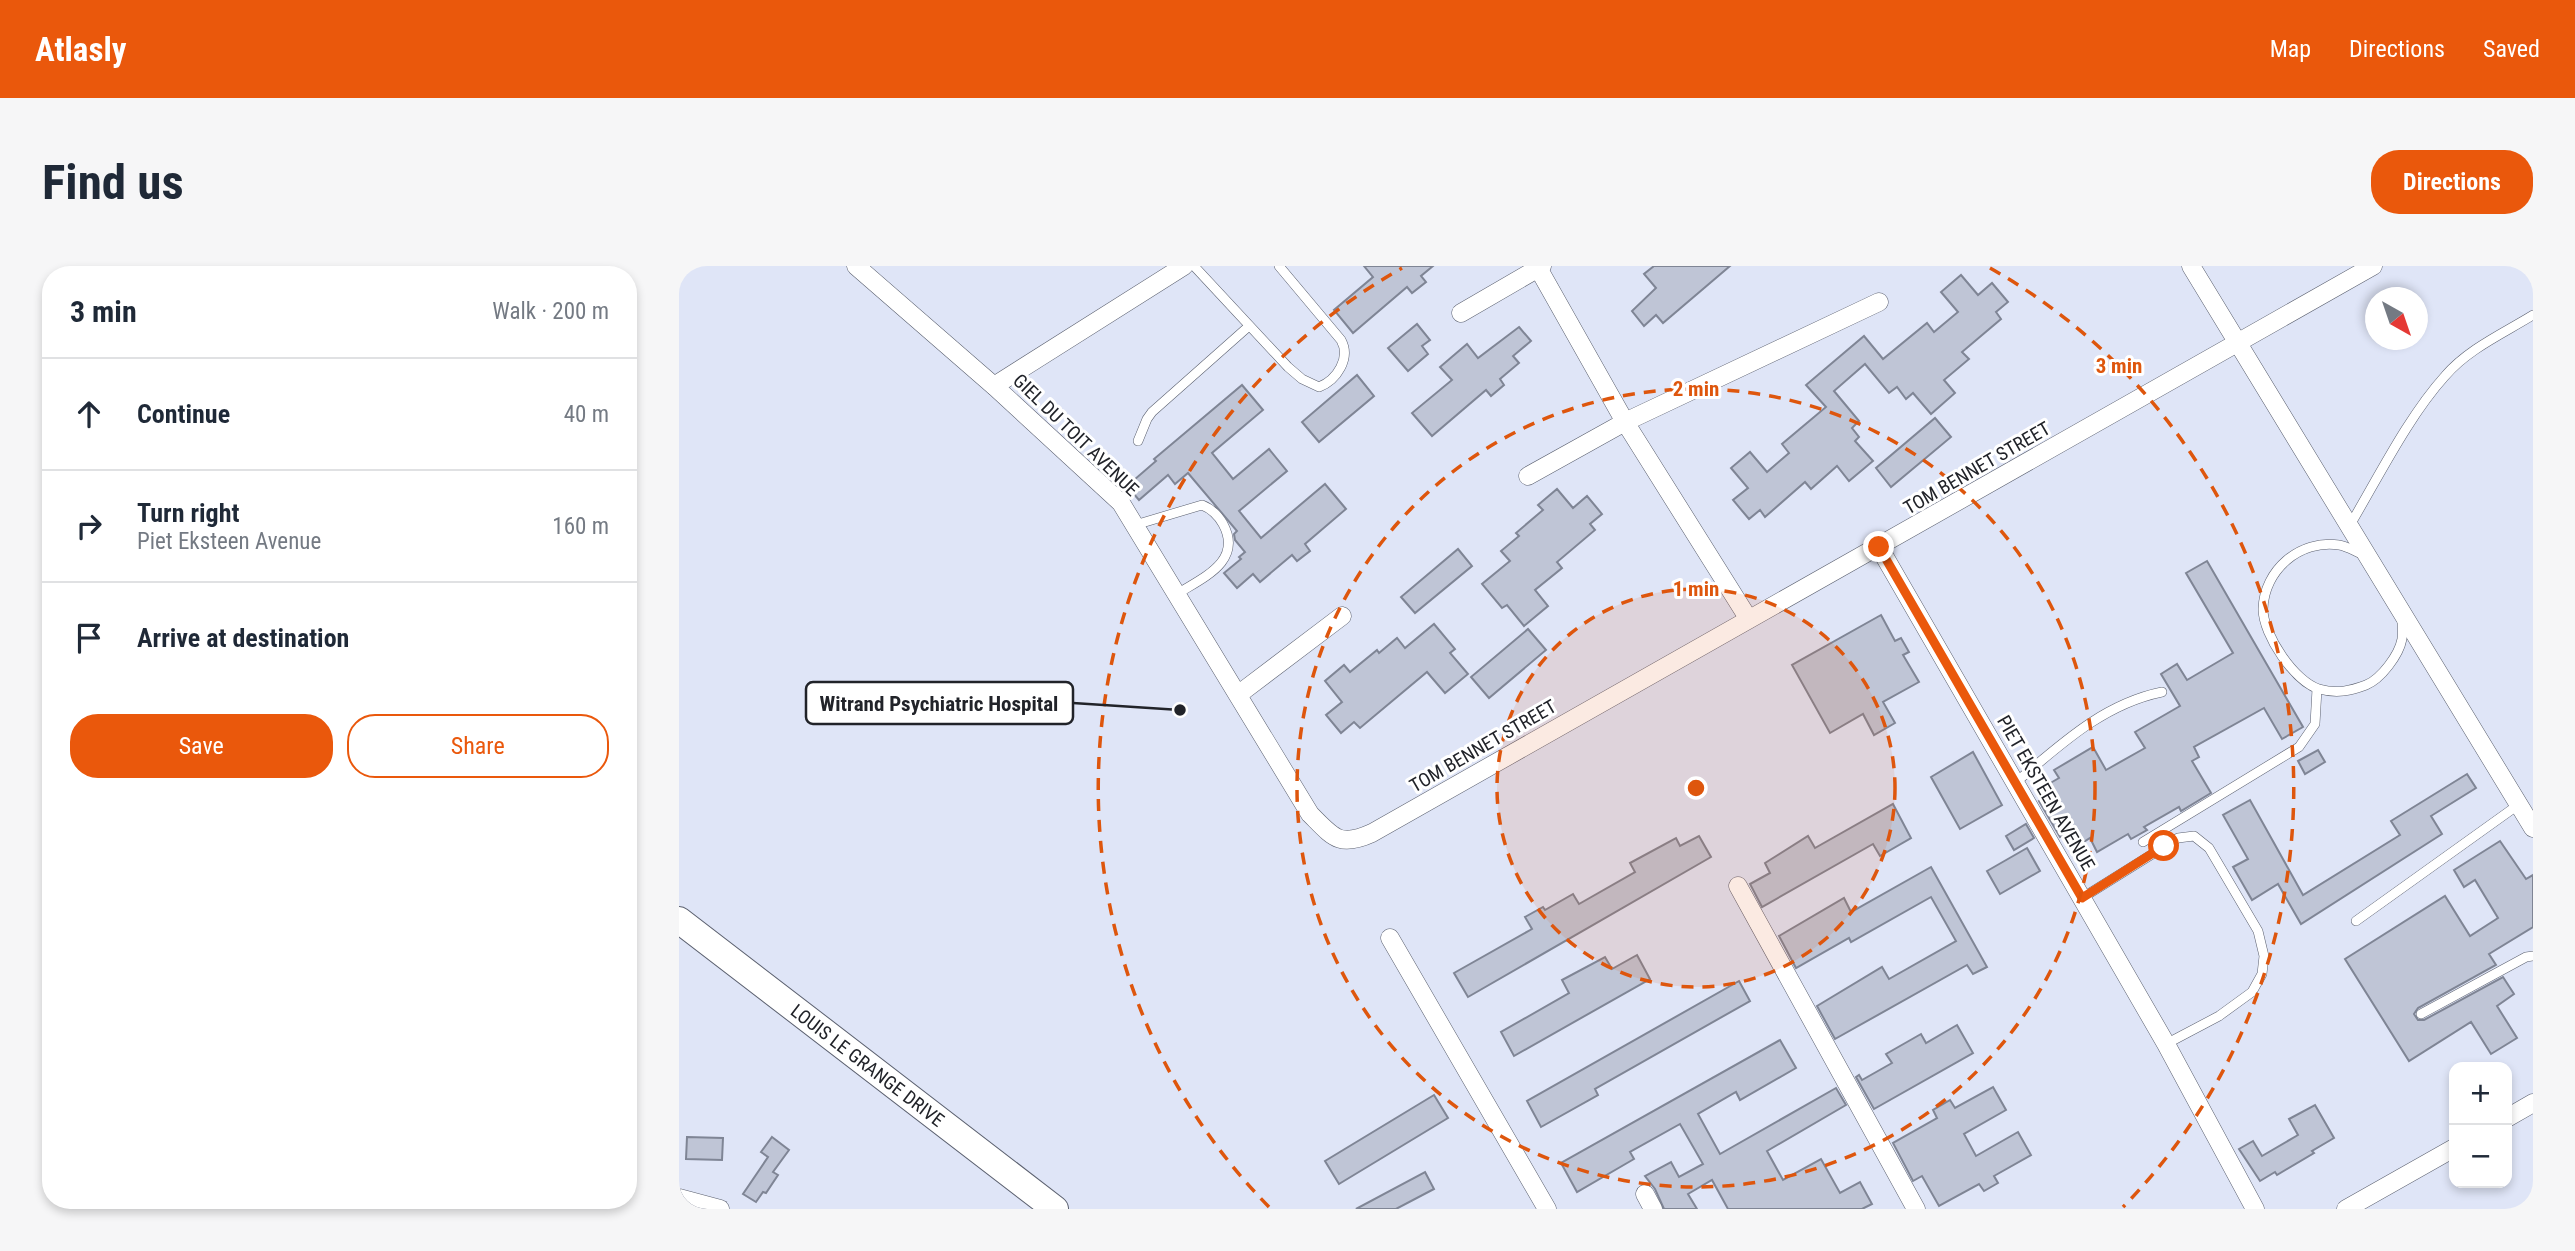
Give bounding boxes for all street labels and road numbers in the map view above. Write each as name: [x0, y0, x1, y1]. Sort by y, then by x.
street label: GIEL DU TOIT AVENUE: [1008, 369, 1144, 501]
street label: TOM BENNET STREET: [1900, 417, 2054, 519]
street label: TOM BENNET STREET: [1406, 695, 1560, 797]
street label: PIET EKSTEEN AVENUE: [1992, 711, 2100, 875]
street label: LOUIS LE GRANGE DRIVE: [786, 999, 949, 1131]

